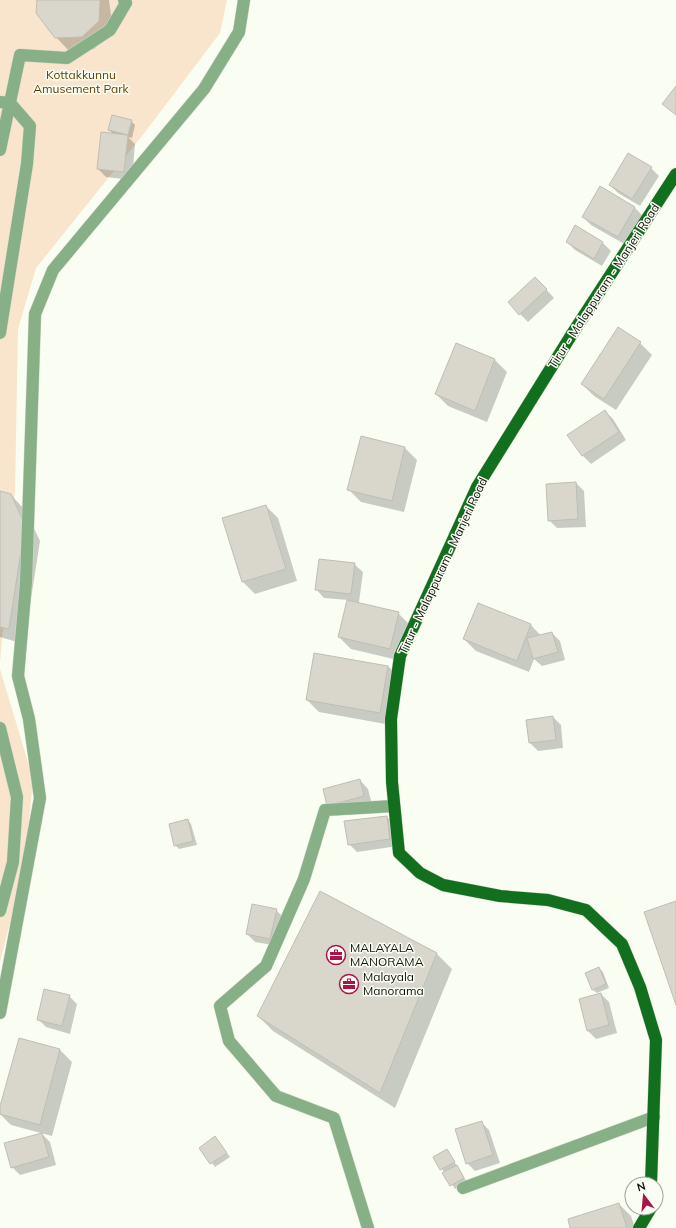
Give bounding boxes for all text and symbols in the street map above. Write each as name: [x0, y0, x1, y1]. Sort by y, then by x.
park label: Kottakkunnu Amusement Park: [33, 67, 130, 96]
street label: Tirur - Malappuram - Manjeri Road: [545, 201, 662, 371]
street label: Tirur - Malappuram - Manjeri Road: [395, 475, 490, 656]
place label: MALAYALA MANORAMA: [350, 940, 424, 969]
office icon: MALAYALA MANORAMA: [325, 944, 347, 966]
place label: Malayala Manorama: [363, 969, 424, 998]
office icon: Malayala Manorama: [338, 973, 360, 995]
north arrow: [624, 1176, 664, 1216]
text: N: [635, 1179, 647, 1194]

